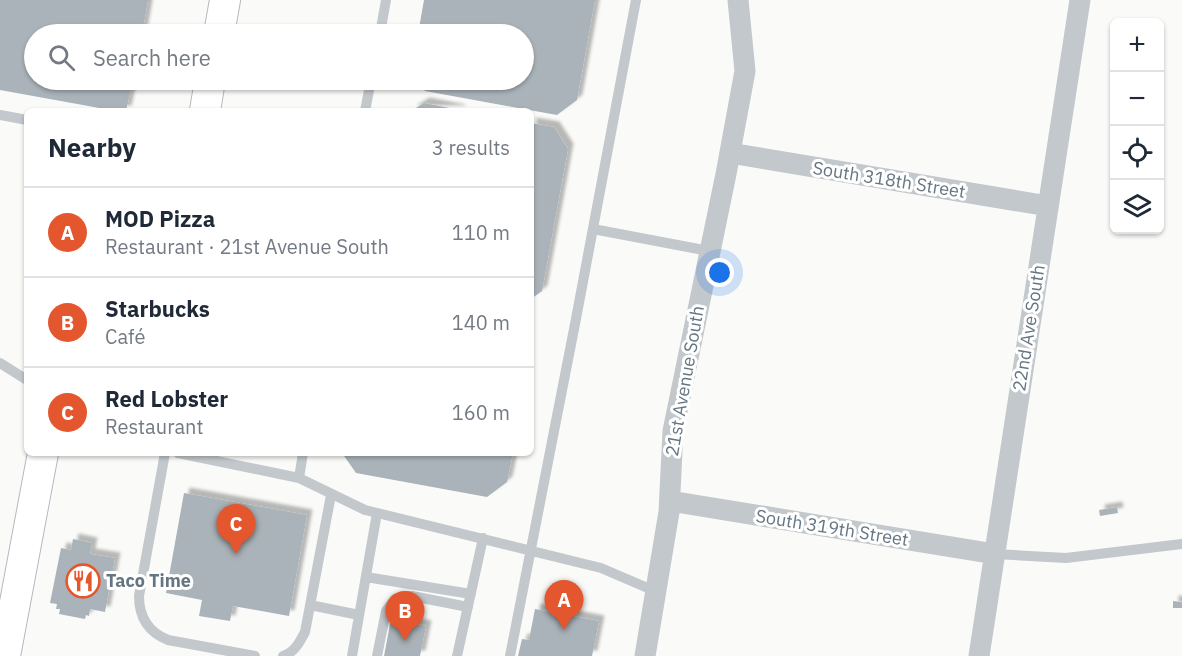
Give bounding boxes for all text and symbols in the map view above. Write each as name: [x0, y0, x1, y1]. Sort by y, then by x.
map controls: [1110, 18, 1164, 234]
button: +: [1110, 18, 1164, 72]
search box: [24, 24, 534, 90]
icon: search: [45, 41, 78, 74]
text: Search here: [93, 43, 211, 72]
button: −: [1110, 72, 1164, 126]
button: locate: [1110, 126, 1164, 180]
text: Nearby: [48, 130, 136, 164]
text: 3 results: [432, 134, 510, 161]
street label: South 318th Street: [811, 156, 967, 203]
button: layers: [1110, 180, 1164, 234]
text: MOD Pizza: [105, 204, 215, 233]
text: A: [61, 219, 74, 246]
text: 110 m: [452, 219, 510, 246]
text: Restaurant · 21st Avenue South: [105, 233, 389, 260]
your location: [705, 258, 734, 287]
street label: 22nd Ave South: [1007, 263, 1050, 393]
text: Starbucks: [105, 294, 210, 323]
street label: 21st Avenue South: [660, 304, 709, 458]
text: B: [61, 309, 74, 336]
text: 140 m: [452, 309, 510, 336]
text: Café: [105, 323, 145, 350]
text: Red Lobster: [105, 384, 228, 413]
text: C: [61, 399, 74, 426]
text: 160 m: [452, 399, 510, 426]
text: Restaurant: [105, 413, 203, 440]
pin: C: [216, 504, 256, 554]
street label: South 319th Street: [754, 504, 910, 551]
restaurant icon: Taco Time: [65, 563, 101, 599]
place label: Taco Time: [106, 569, 191, 592]
pin: A: [544, 580, 584, 630]
pin: B: [386, 592, 424, 641]

